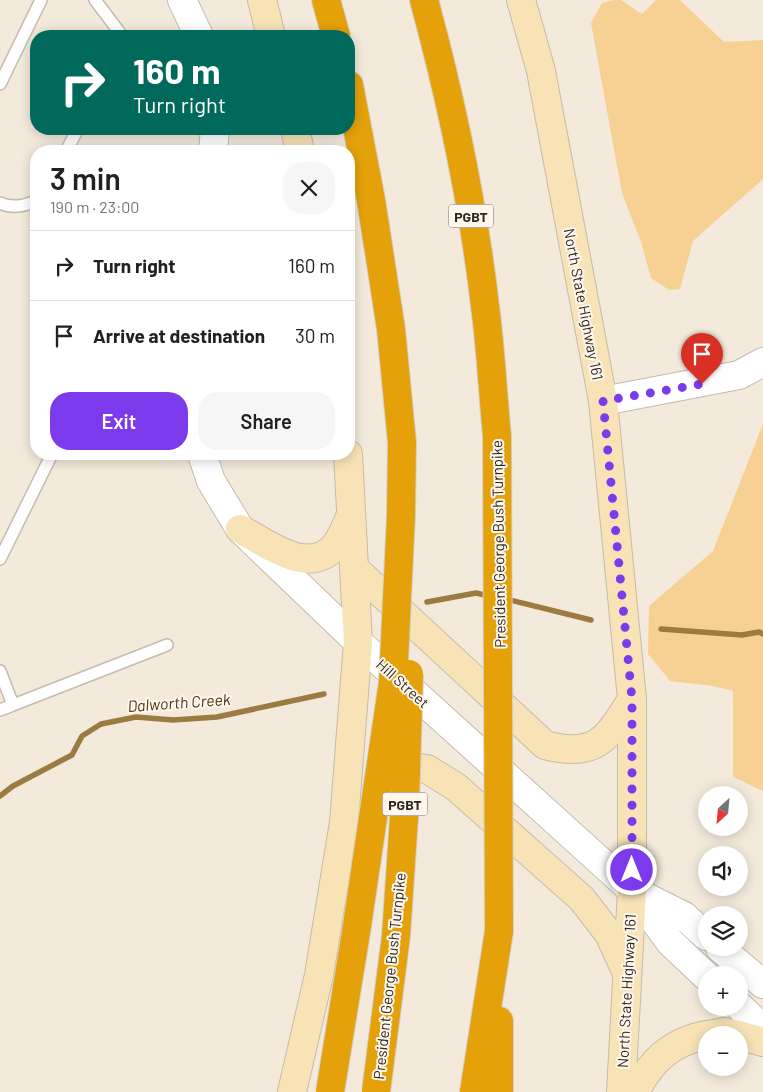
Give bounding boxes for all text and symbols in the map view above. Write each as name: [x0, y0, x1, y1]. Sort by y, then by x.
text: 160 m: [133, 49, 220, 91]
icon: right: [50, 50, 115, 115]
text: Turn right: [133, 91, 226, 117]
text: 3 min: [50, 160, 121, 196]
button: close: [283, 162, 335, 214]
text: 190 m · 23:00: [50, 197, 139, 216]
road number: PGBT: [448, 205, 494, 228]
street label: North State Highway 161: [560, 227, 608, 381]
icon: right: [50, 252, 78, 280]
text: Turn right: [93, 254, 175, 277]
text: 160 m: [288, 254, 335, 277]
icon: arrive: [50, 322, 78, 350]
text: Arrive at destination: [93, 324, 265, 347]
text: 30 m: [295, 324, 335, 347]
pin: [681, 333, 723, 384]
icon: arrive: [688, 340, 716, 368]
button: Exit: [50, 392, 188, 450]
button: Share: [198, 392, 335, 450]
street label: President George Bush Turnpike: [487, 440, 509, 648]
street label: Hill Street: [373, 655, 433, 711]
water label: Dalworth Creek: [127, 689, 231, 715]
north arrow: [698, 786, 748, 836]
map controls: [698, 786, 748, 1076]
road number: PGBT: [382, 792, 428, 816]
position arrow: [605, 843, 657, 895]
button: sound: [698, 846, 748, 896]
street label: President George Bush Turnpike: [369, 872, 409, 1080]
button: layers: [698, 906, 748, 956]
street label: North State Highway 161: [613, 913, 639, 1069]
button: +: [698, 966, 748, 1016]
button: −: [698, 1026, 748, 1076]

